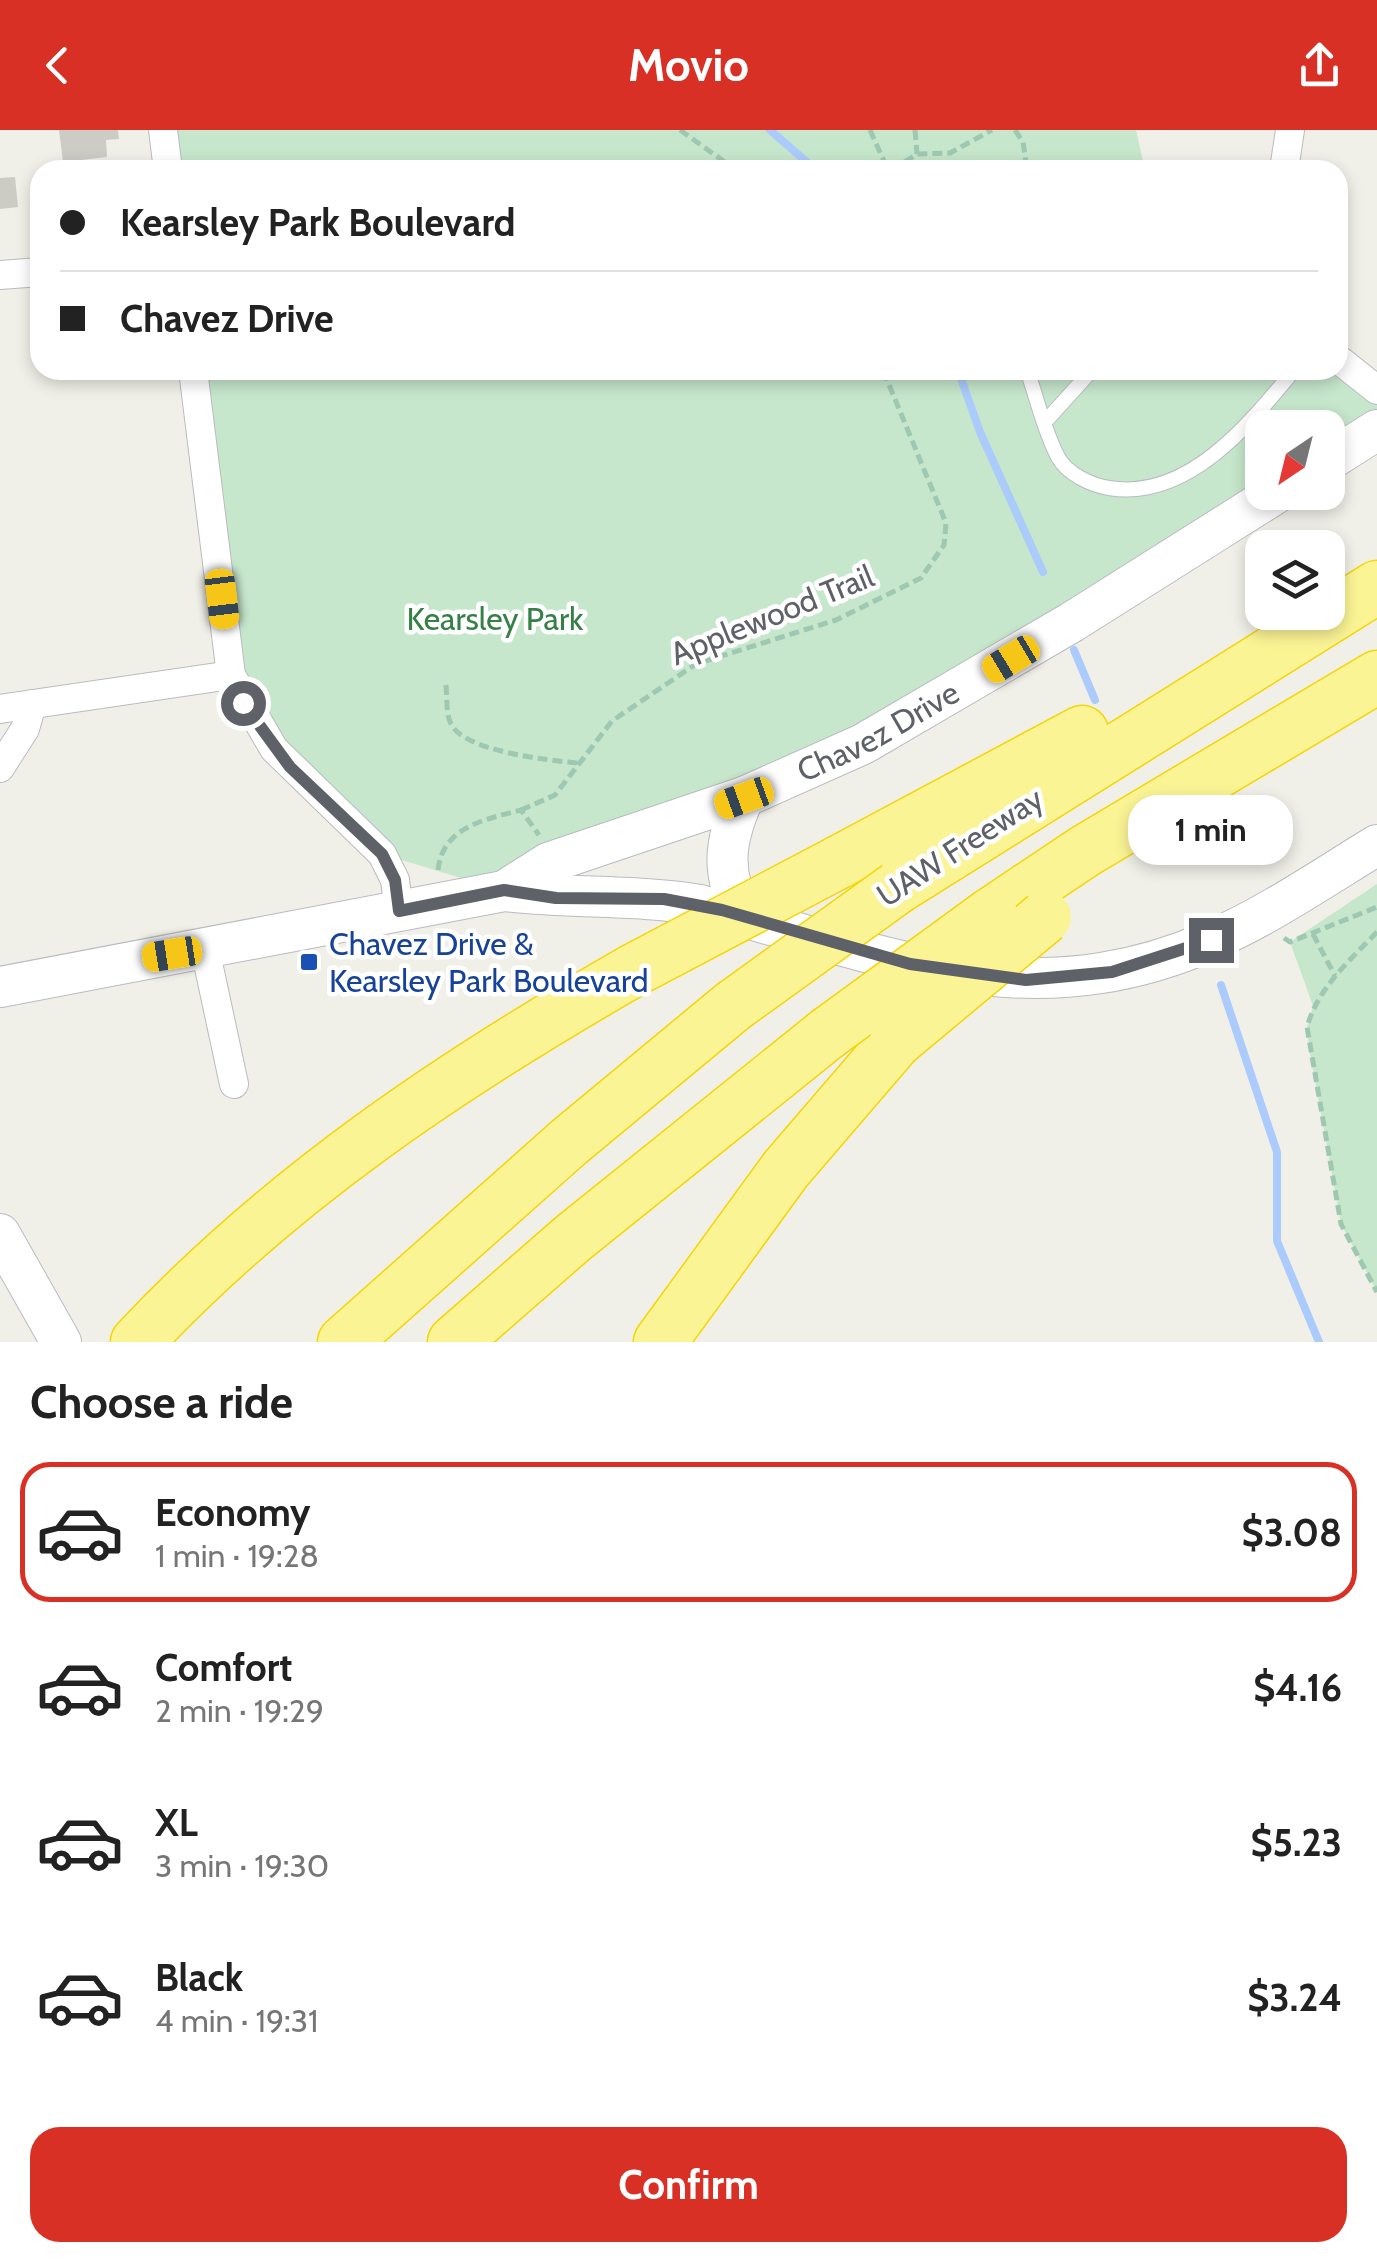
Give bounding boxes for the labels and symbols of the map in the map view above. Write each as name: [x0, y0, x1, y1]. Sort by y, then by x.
north arrow: [1245, 410, 1345, 510]
street label: Applewood Trail: [664, 556, 880, 673]
car: [203, 567, 241, 631]
park label: Kearsley Park: [407, 599, 584, 638]
car: [978, 631, 1044, 687]
street label: Chavez Drive: [791, 672, 966, 790]
route start: [221, 681, 266, 726]
car: [711, 774, 777, 822]
street label: UAW Freeway: [869, 778, 1050, 915]
callout: 1 min: [1128, 795, 1294, 865]
route end: [1189, 918, 1234, 963]
place label: Chavez Drive & Kearsley Park Boulevard: [329, 924, 648, 1000]
car: [140, 934, 204, 974]
marker: Chavez Drive & Kearsley Park Boulevard: [298, 951, 320, 973]

